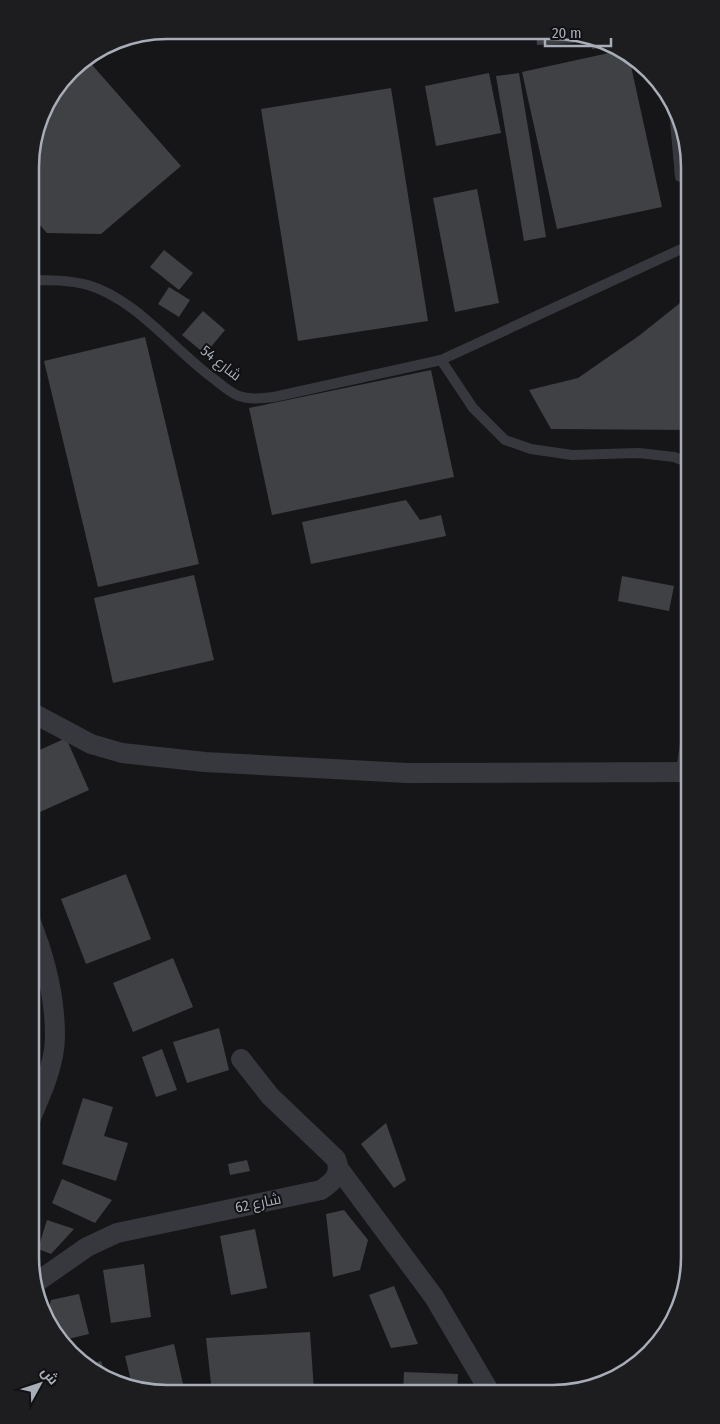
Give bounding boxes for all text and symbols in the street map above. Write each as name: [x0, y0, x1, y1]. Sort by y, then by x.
scale bar: [545, 15, 611, 47]
text: 20 m: [552, 24, 582, 42]
street label: شارع 54: [196, 342, 245, 386]
street label: شارع 62: [233, 1189, 283, 1219]
north arrow: [15, 1359, 65, 1409]
text: ش: [37, 1364, 62, 1388]

